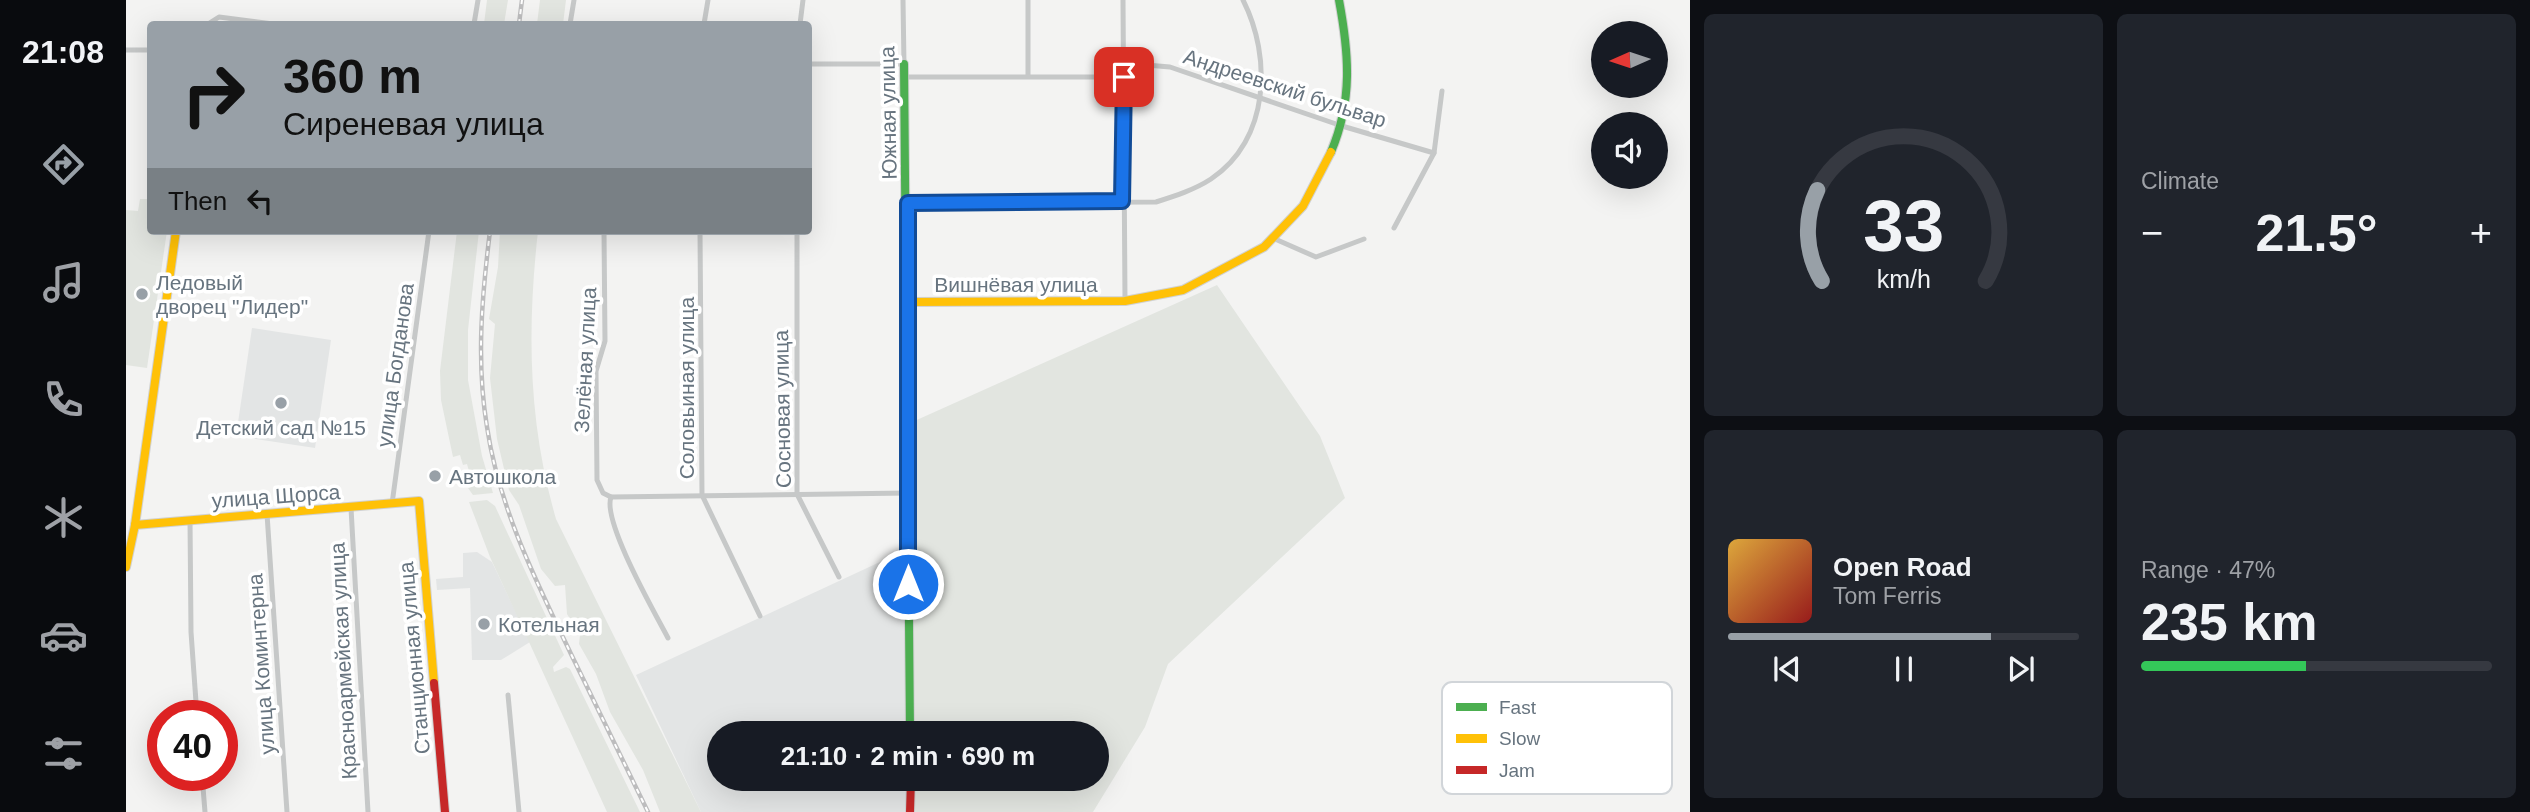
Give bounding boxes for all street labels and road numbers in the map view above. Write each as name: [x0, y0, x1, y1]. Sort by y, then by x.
street label: Андреевский бульвар: [1181, 44, 1389, 132]
street label: Южная улица: [875, 46, 901, 180]
street label: Вишнёвая улица: [934, 273, 1098, 296]
street label: улица Богданова: [372, 281, 418, 449]
street label: Зелёная улица: [570, 286, 600, 433]
street label: Соловьиная улица: [675, 296, 698, 479]
street label: Сосновая улица: [769, 329, 795, 488]
street label: улица Щорса: [211, 480, 341, 512]
street label: Красноармейская улица: [325, 542, 361, 780]
street label: Станционная улица: [394, 561, 434, 755]
street label: улица Коминтерна: [243, 572, 279, 755]

